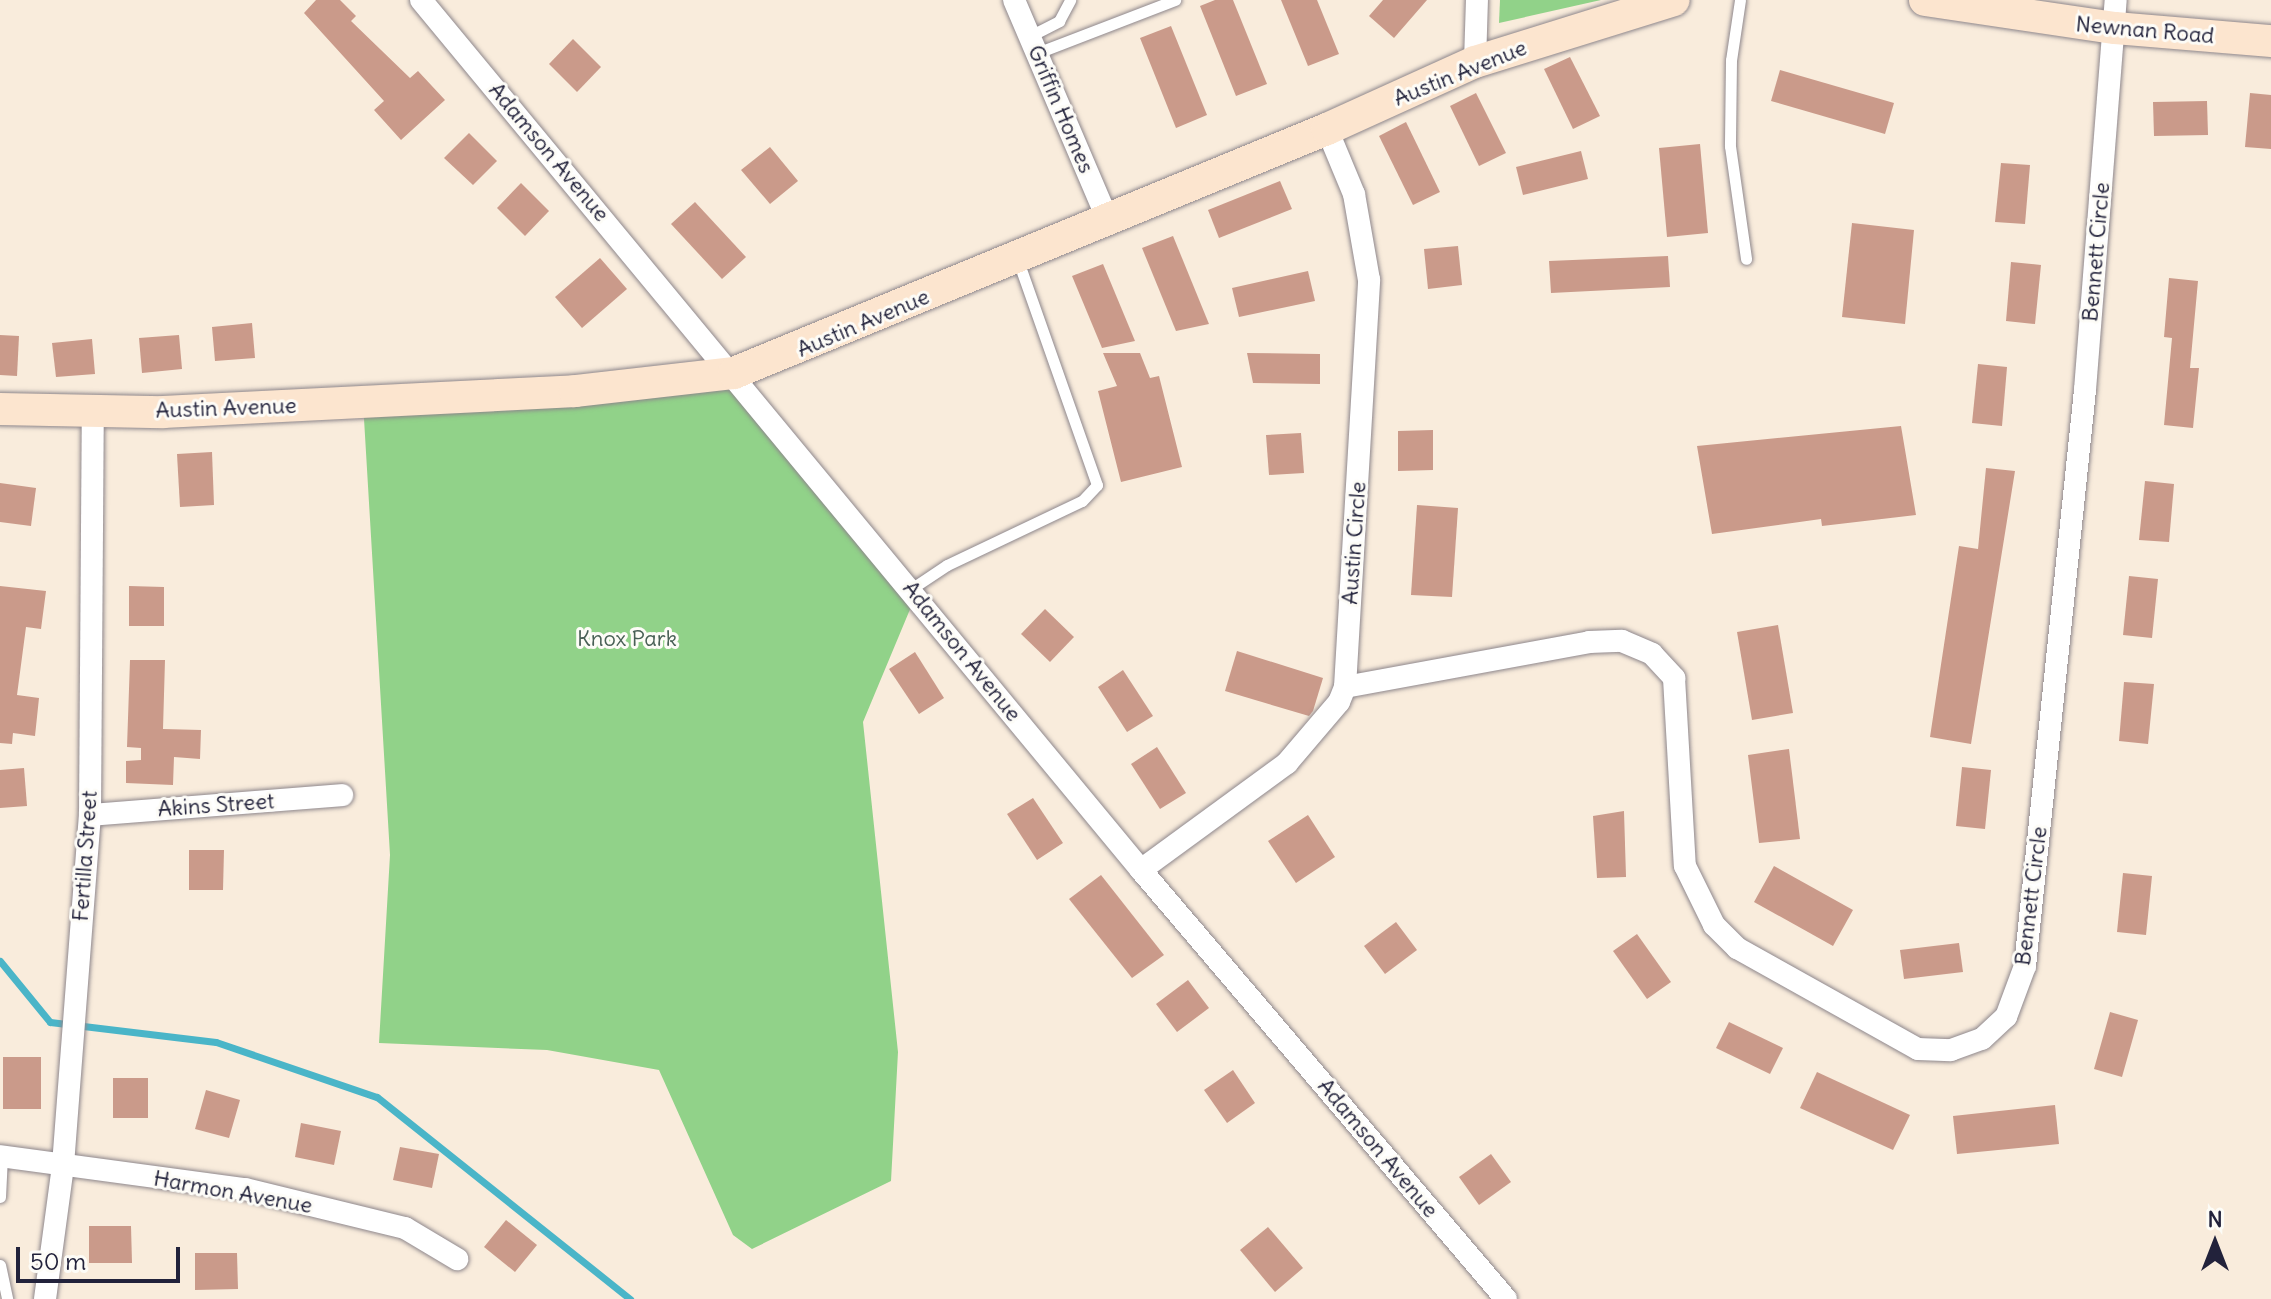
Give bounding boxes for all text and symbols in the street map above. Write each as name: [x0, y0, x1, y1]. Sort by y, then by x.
street label: Newnan Road: [2075, 11, 2215, 49]
street label: Austin Avenue: [1390, 34, 1530, 112]
street label: Griffin Homes: [1022, 41, 1100, 177]
street label: Adamson Avenue: [483, 77, 615, 227]
street label: Bennett Circle: [2077, 181, 2115, 323]
street label: Austin Avenue: [793, 283, 933, 363]
street label: Austin Avenue: [155, 392, 297, 424]
street label: Austin Circle: [1337, 480, 1371, 606]
street label: Adamson Avenue: [897, 575, 1027, 727]
park label: Knox Park: [577, 626, 677, 652]
street label: Akins Street: [157, 788, 275, 822]
street label: Fertilla Street: [67, 790, 103, 922]
street label: Bennett Circle: [2009, 825, 2053, 967]
street label: Adamson Avenue: [1312, 1073, 1444, 1223]
street label: Harmon Avenue: [152, 1165, 314, 1219]
north arrow: [2175, 1203, 2255, 1283]
text: N: [2207, 1205, 2223, 1233]
scale bar: [20, 1231, 184, 1281]
text: 50 m: [30, 1246, 86, 1276]

